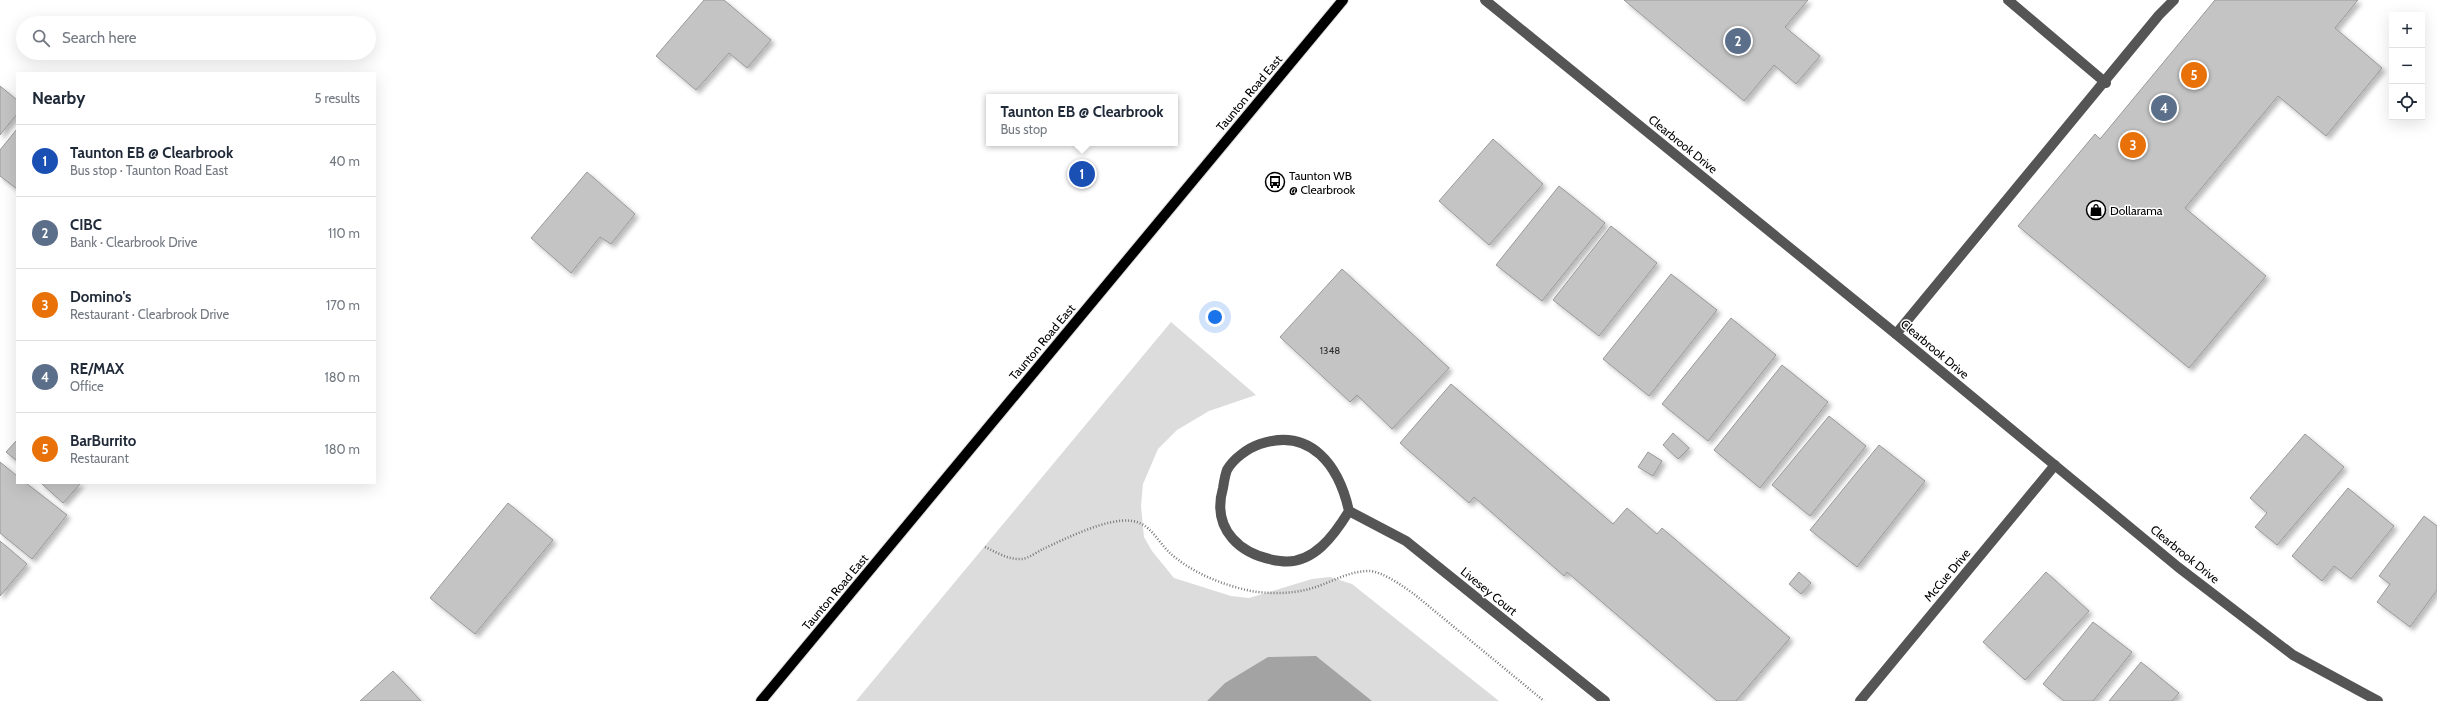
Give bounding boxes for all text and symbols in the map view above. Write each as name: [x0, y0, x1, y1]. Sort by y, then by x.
map controls: [2389, 12, 2425, 120]
button: +: [2389, 12, 2425, 48]
search box: [16, 16, 376, 60]
pin: 2: [1725, 26, 1751, 56]
icon: search: [30, 27, 52, 49]
text: Search here: [62, 29, 137, 47]
button: −: [2389, 48, 2425, 84]
street label: Taunton Road East: [1213, 52, 1285, 134]
pin: 5: [2181, 60, 2207, 90]
button: locate: [2389, 84, 2425, 120]
text: Nearby: [32, 88, 85, 108]
text: 5 results: [314, 90, 360, 106]
pin: 4: [2151, 93, 2177, 123]
popup: [986, 94, 1178, 146]
text: Taunton EB @ Clearbrook: [1000, 103, 1164, 121]
street label: Clearbrook Drive: [1646, 112, 1720, 176]
text: Bus stop: [1000, 121, 1047, 137]
pin: 3: [2120, 130, 2146, 160]
text: Taunton EB @ Clearbrook: [70, 144, 233, 162]
text: 1: [43, 153, 47, 169]
text: 40 m: [329, 153, 360, 169]
pin: 1: [1069, 159, 1095, 189]
text: Bus stop · Taunton Road East: [70, 162, 228, 178]
place label: Taunton WB @ Clearbrook: [1289, 168, 1356, 197]
bus stop icon: Taunton WB @ Clearbrook: [1264, 171, 1286, 193]
shop icon: Dollarama: [2085, 199, 2107, 221]
place label: Dollarama: [2110, 203, 2163, 218]
text: CIBC: [70, 216, 102, 234]
text: 2: [42, 225, 48, 241]
text: 110 m: [328, 225, 360, 241]
text: Bank · Clearbrook Drive: [70, 234, 197, 250]
text: Domino's: [70, 288, 131, 306]
text: 3: [41, 297, 49, 313]
text: 170 m: [326, 297, 360, 313]
street label: Taunton Road East: [1006, 301, 1078, 383]
text: Restaurant · Clearbrook Drive: [70, 306, 229, 322]
your location: [1205, 307, 1225, 327]
street label: Clearbrook Drive: [1898, 316, 1972, 382]
house number: 1348: [1320, 344, 1340, 357]
text: RE/MAX: [70, 360, 124, 378]
text: 4: [41, 369, 49, 385]
text: 180 m: [324, 369, 360, 385]
text: Office: [70, 378, 104, 394]
text: BarBurrito: [70, 432, 136, 450]
text: 5: [42, 441, 48, 457]
text: 180 m: [324, 441, 360, 457]
text: Restaurant: [70, 450, 129, 466]
street label: Clearbrook Drive: [2148, 522, 2222, 586]
street label: McCue Drive: [1921, 546, 1973, 604]
street label: Taunton Road East: [799, 551, 871, 633]
street label: Livesey Court: [1458, 564, 1520, 618]

